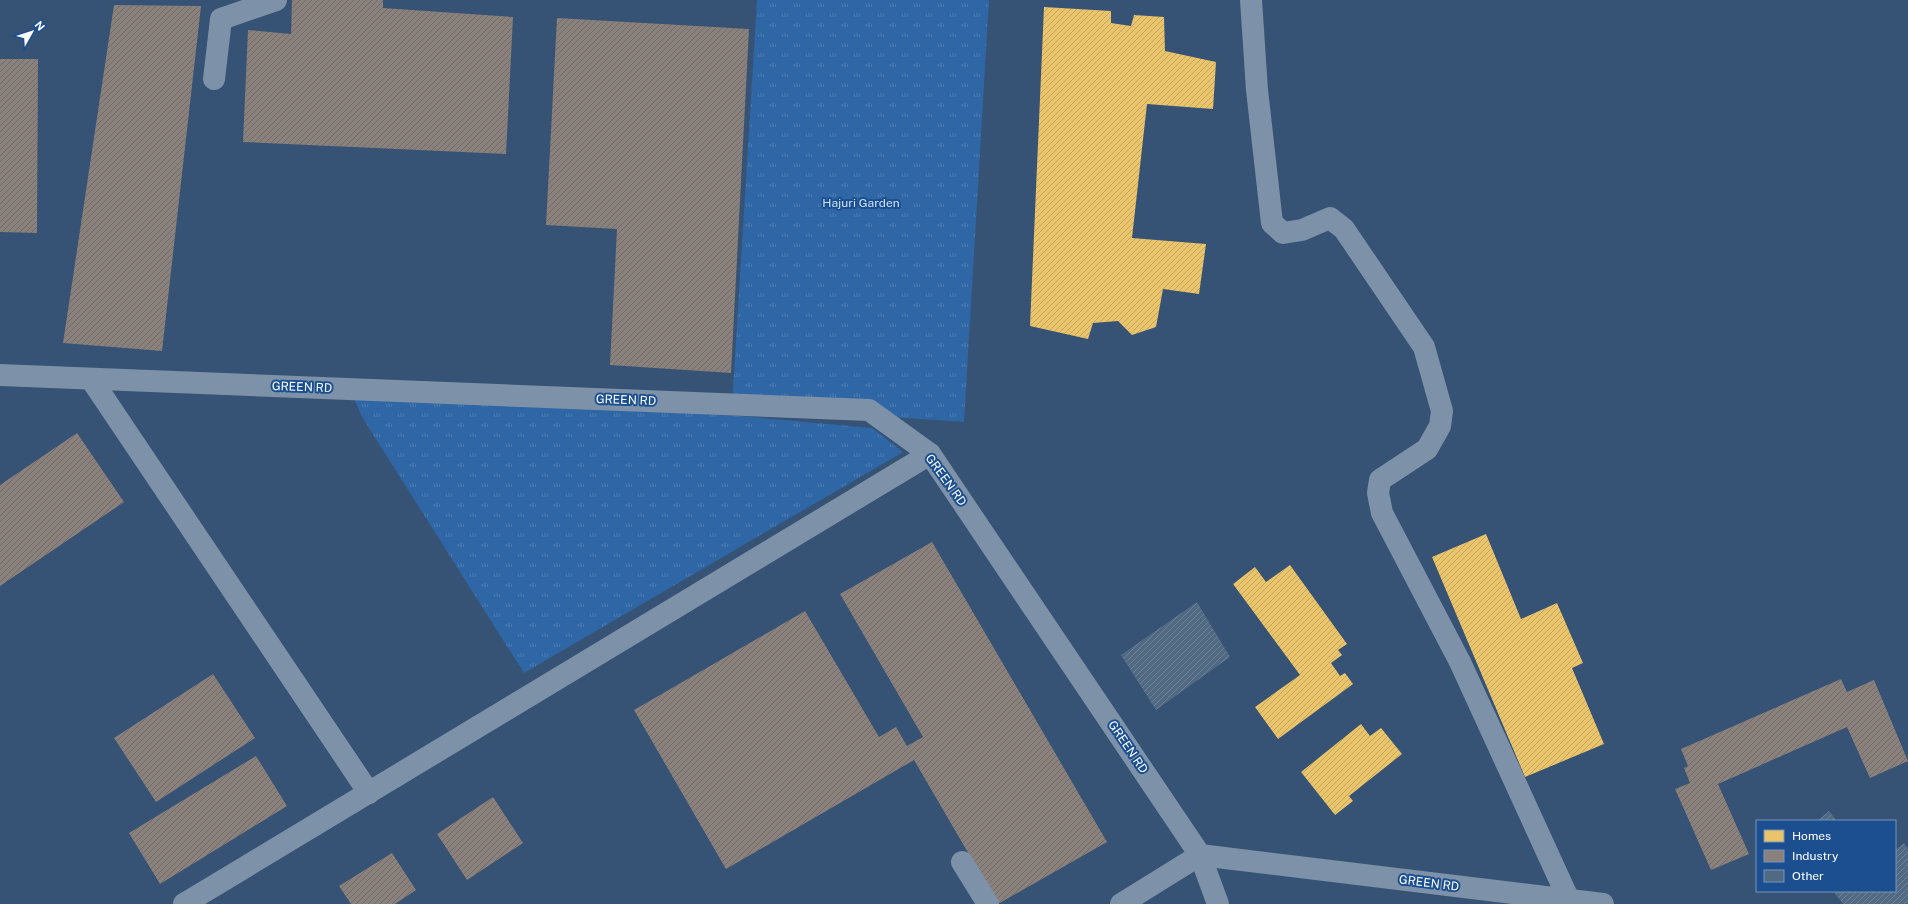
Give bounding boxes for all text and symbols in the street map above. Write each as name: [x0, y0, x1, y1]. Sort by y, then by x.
north arrow: [12, 12, 52, 52]
text: N: [32, 19, 47, 33]
park label: Hajuri Garden: [822, 196, 900, 210]
street label: GREEN RD: [272, 379, 332, 395]
street label: GREEN RD: [596, 392, 656, 408]
street label: GREEN RD: [923, 451, 969, 509]
street label: GREEN RD: [1105, 718, 1151, 776]
legend: [1756, 820, 1896, 892]
text: Homes: [1792, 829, 1831, 843]
text: Industry: [1792, 849, 1839, 863]
text: Other: [1792, 869, 1824, 883]
street label: GREEN RD: [1398, 872, 1460, 894]

